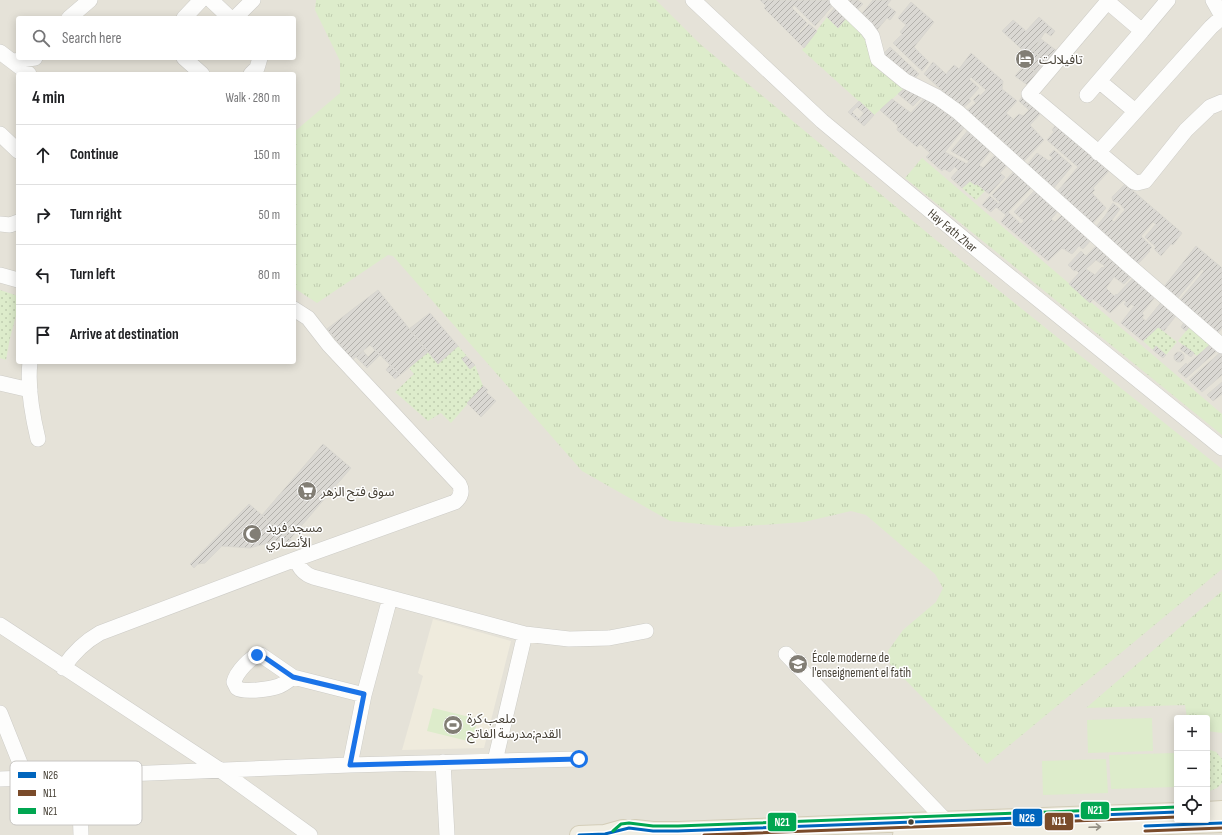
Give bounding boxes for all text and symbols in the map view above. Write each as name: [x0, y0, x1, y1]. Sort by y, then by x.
search box: [16, 16, 296, 60]
icon: search: [30, 27, 52, 49]
text: Search here: [62, 29, 122, 48]
hotel icon: تافيلالت: [1014, 48, 1036, 70]
place label: تافيلالت: [1039, 52, 1083, 68]
text: 4 min: [32, 88, 65, 108]
text: Walk · 280 m: [226, 90, 280, 106]
icon: ahead: [32, 144, 54, 166]
text: Continue: [70, 145, 119, 164]
text: 150 m: [254, 147, 280, 163]
icon: right: [32, 204, 54, 226]
text: Turn right: [70, 205, 122, 224]
street label: Hay Fath Zhar: [924, 205, 981, 256]
text: 50 m: [259, 207, 280, 223]
icon: left: [32, 264, 54, 286]
text: Turn left: [70, 265, 115, 284]
text: 80 m: [258, 267, 280, 283]
icon: arrive: [32, 324, 54, 346]
text: Arrive at destination: [70, 325, 179, 344]
supermarket icon: سوق فتح الزهر: [296, 480, 318, 502]
place label: سوق فتح الزهر: [320, 484, 394, 502]
place label: مسجد فريد الأنصاري: [266, 520, 323, 553]
mosque icon: مسجد فريد الأنصاري: [241, 523, 263, 545]
route end: [248, 646, 266, 664]
place label: École moderne de l'enseignement el fatih: [812, 650, 911, 681]
school or university icon: École moderne de l'enseignement el fatih: [787, 653, 809, 675]
place label: ملعب كرة القدم;مدرسة الفاتح: [467, 711, 561, 744]
sports icon: ملعب كرة القدم;مدرسة الفاتح: [442, 714, 464, 736]
map controls: [1174, 715, 1210, 823]
button: +: [1174, 715, 1210, 751]
route start: [570, 750, 588, 768]
button: −: [1174, 751, 1210, 787]
legend: [10, 761, 142, 825]
text: N26: [43, 769, 58, 782]
text: N11: [43, 787, 56, 800]
button: locate: [1174, 787, 1210, 823]
line badge: N21: [1080, 801, 1110, 820]
text: N21: [1087, 804, 1103, 817]
text: N21: [43, 805, 57, 818]
line badge: N26: [1012, 808, 1043, 827]
line badge: N21: [767, 812, 797, 832]
text: N26: [1019, 812, 1035, 825]
line badge: N11: [1044, 812, 1074, 831]
text: N11: [1052, 815, 1067, 828]
text: N21: [774, 816, 790, 829]
unlabelled marker: [906, 817, 916, 827]
one-way arrow: [1088, 824, 1101, 831]

